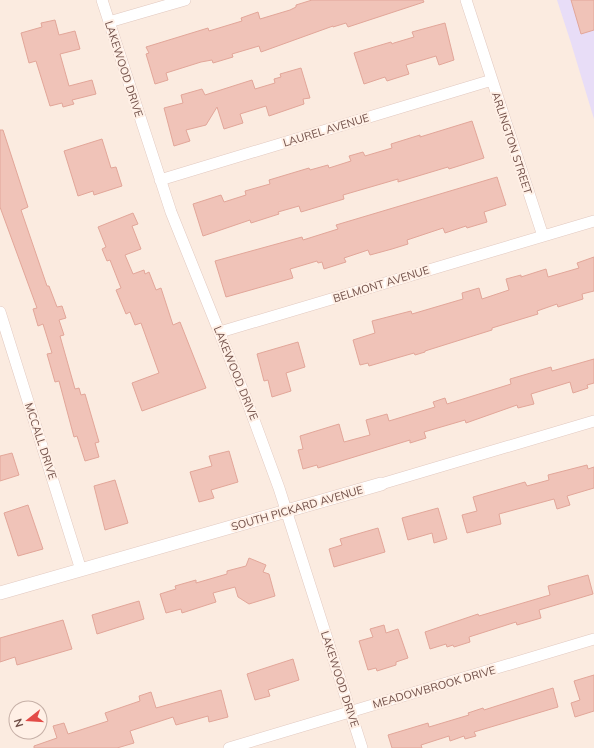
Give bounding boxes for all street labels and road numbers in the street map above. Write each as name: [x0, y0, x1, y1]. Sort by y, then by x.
street label: LAKEWOOD DRIVE: [102, 19, 146, 119]
street label: ARLINGTON STREET: [489, 90, 535, 196]
street label: LAUREL AVENUE: [281, 110, 371, 150]
street label: BELMONT AVENUE: [331, 263, 431, 305]
street label: LAKEWOOD DRIVE: [211, 324, 261, 422]
street label: MCCALL DRIVE: [22, 401, 60, 481]
street label: SOUTH PICKARD AVENUE: [229, 482, 365, 534]
street label: LAKEWOOD DRIVE: [318, 629, 362, 729]
street label: MEADOWBROOK DRIVE: [371, 663, 497, 711]

